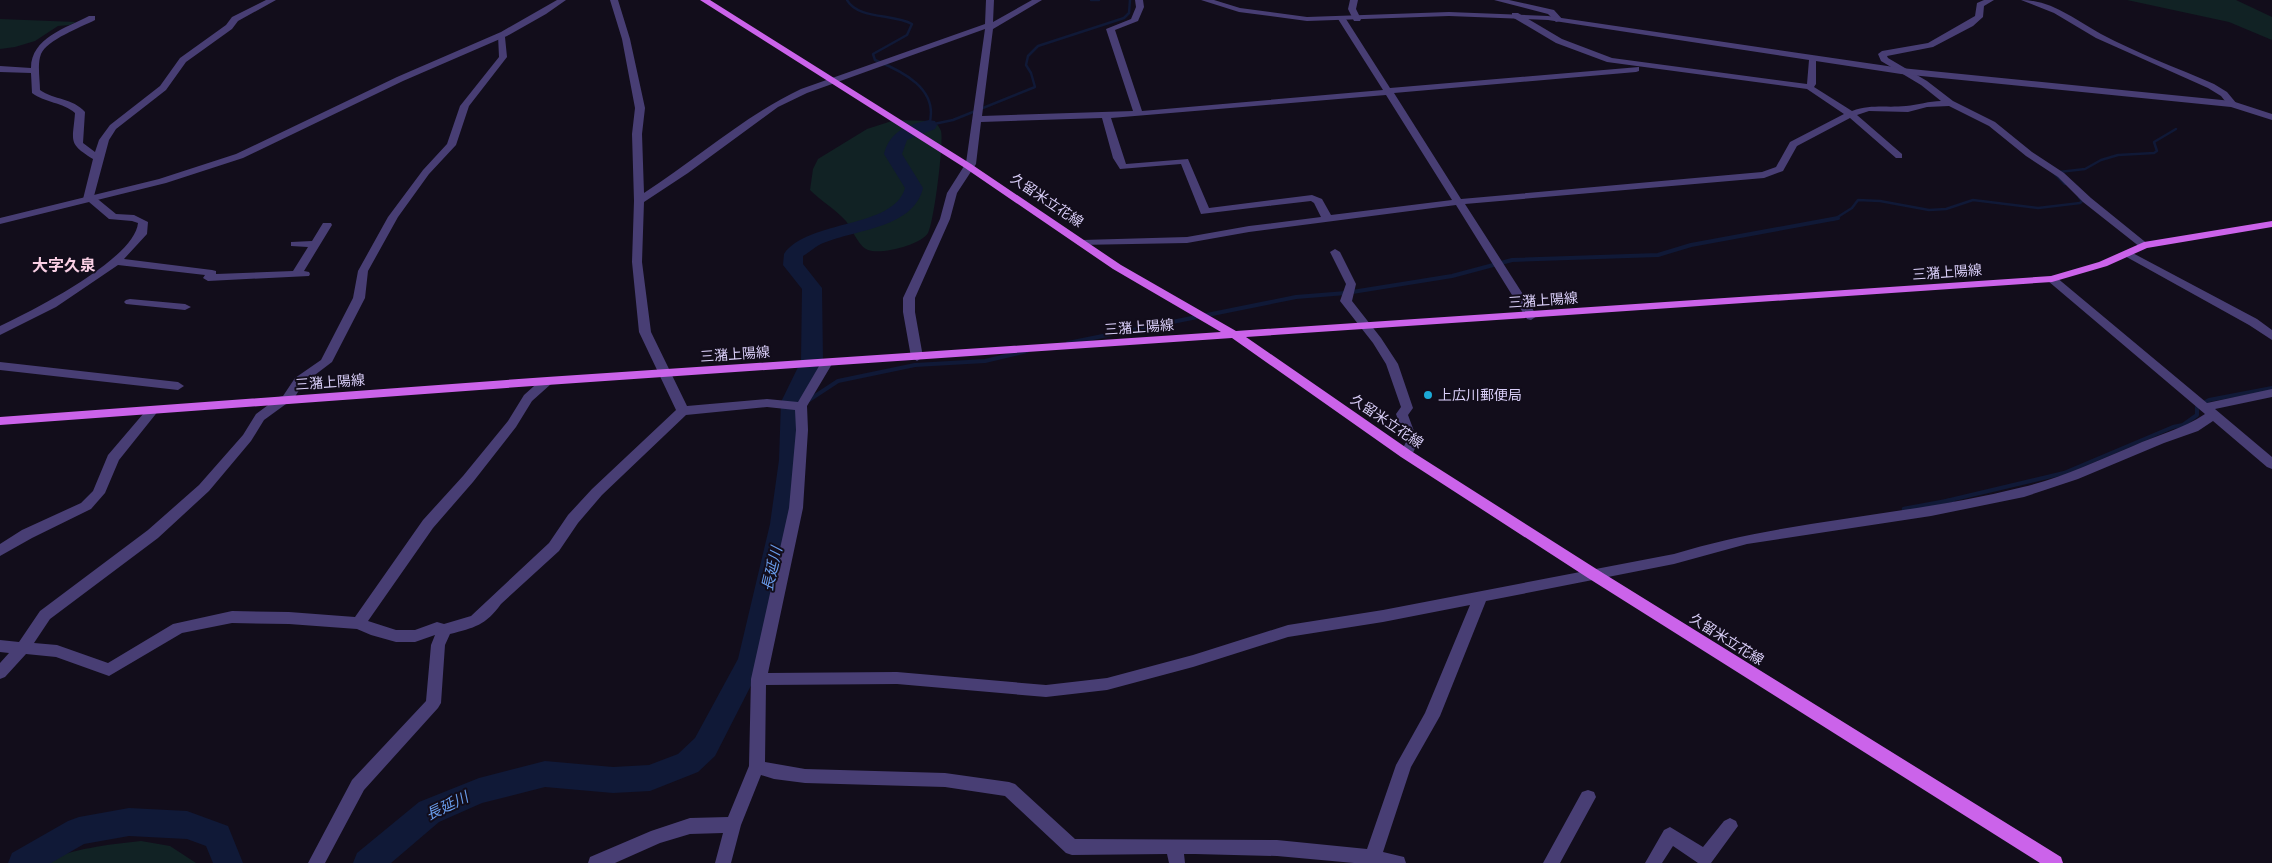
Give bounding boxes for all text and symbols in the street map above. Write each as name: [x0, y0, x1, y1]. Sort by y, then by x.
street label: 久留米立花線: [1007, 169, 1087, 231]
district label: 大字久泉: [32, 255, 96, 276]
street label: 三潴上陽線: [1911, 261, 1983, 283]
street label: 三潴上陽線: [1507, 289, 1579, 311]
street label: 三潴上陽線: [1103, 316, 1175, 338]
street label: 三潴上陽線: [699, 343, 771, 365]
street label: 三潴上陽線: [294, 371, 366, 393]
place label: 上広川郵便局: [1438, 386, 1522, 404]
marker: 上広川郵便局: [1422, 389, 1434, 401]
street label: 久留米立花線: [1347, 390, 1427, 452]
water label: 長延川: [757, 543, 787, 593]
street label: 久留米立花線: [1687, 609, 1767, 669]
water label: 長延川: [422, 786, 473, 825]

